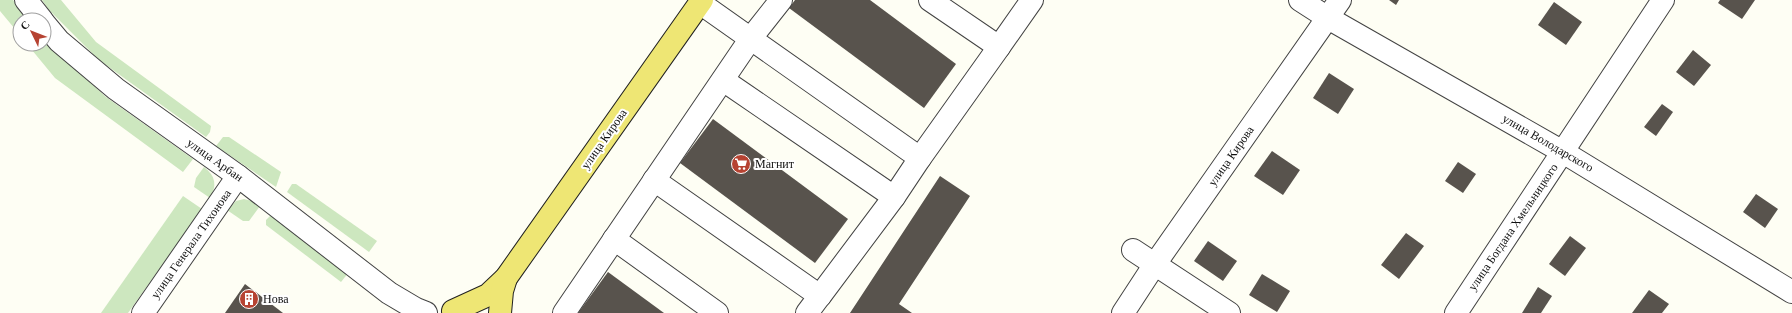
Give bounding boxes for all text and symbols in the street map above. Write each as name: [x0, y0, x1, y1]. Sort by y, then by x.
north arrow: [12, 12, 52, 52]
text: С: [18, 18, 32, 32]
street label: улица Кирова: [578, 106, 630, 172]
street label: улица Володарского: [1500, 111, 1596, 175]
street label: улица Кирова: [1205, 123, 1257, 189]
street label: улица Арбан: [184, 136, 246, 185]
supermarket icon: Магнит: [730, 153, 752, 175]
place label: Магнит: [755, 157, 795, 171]
street label: улица Богдана Хмельницкого: [1465, 161, 1561, 293]
street label: улица Генерала Тихонова: [148, 186, 234, 301]
building icon: Нова: [238, 288, 260, 310]
place label: Нова: [263, 292, 289, 306]

